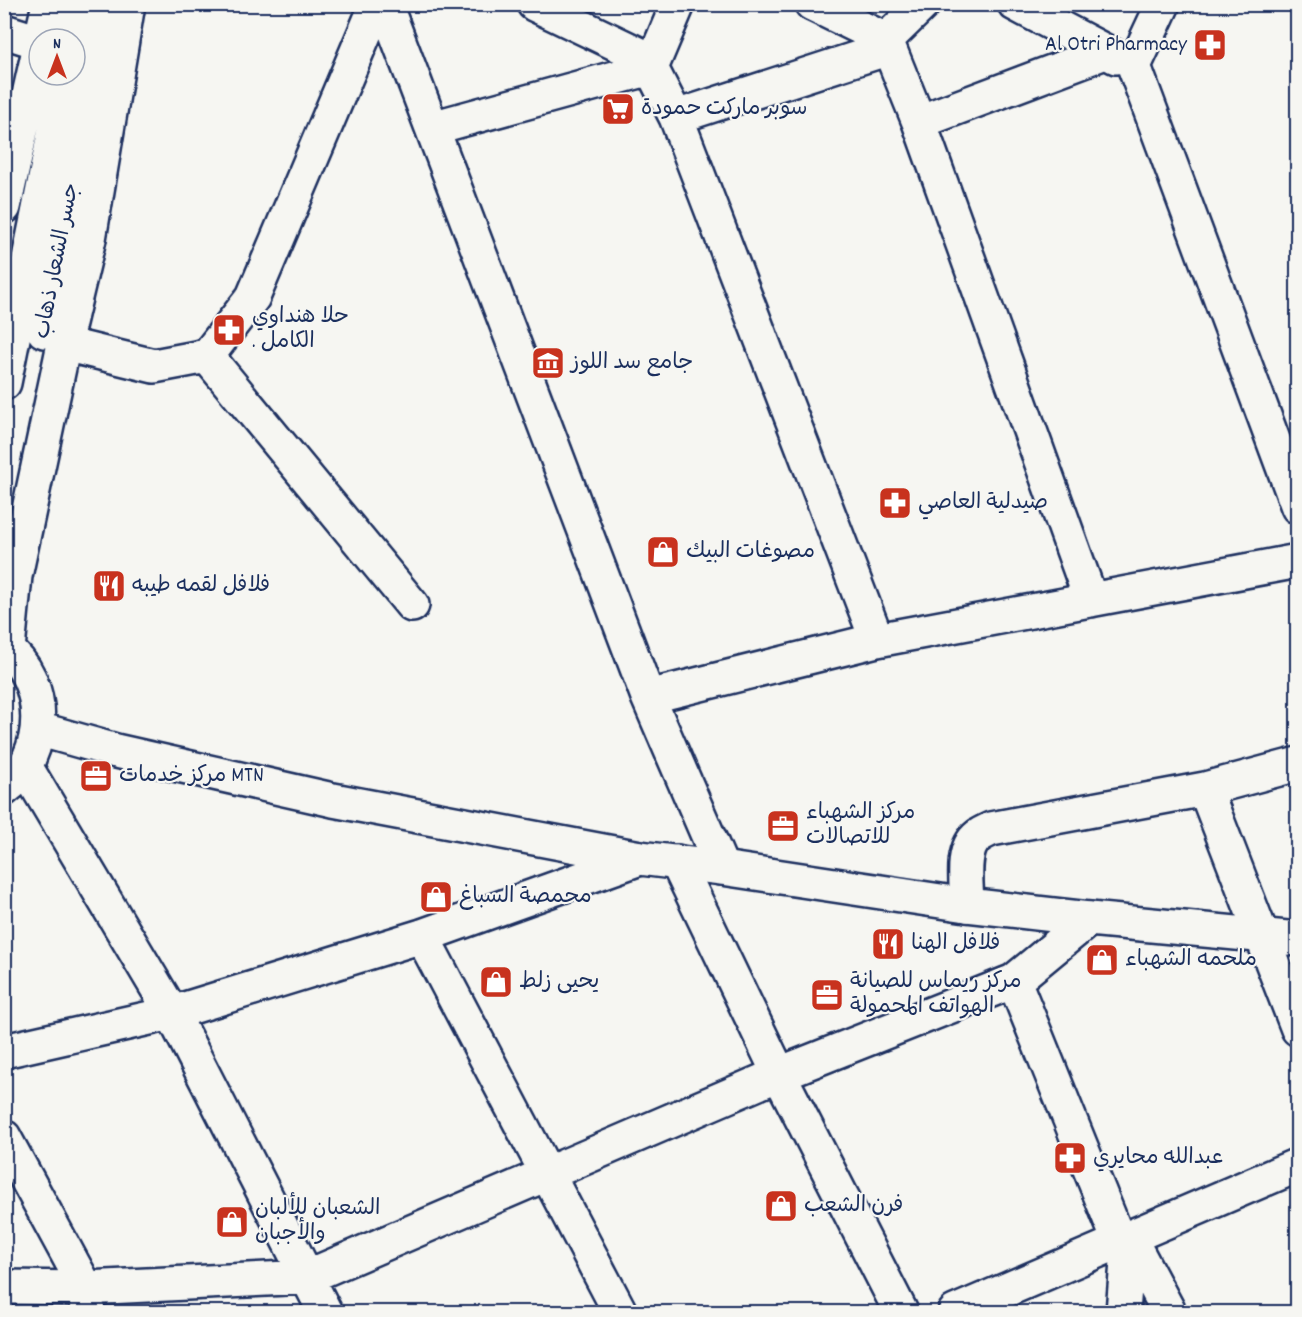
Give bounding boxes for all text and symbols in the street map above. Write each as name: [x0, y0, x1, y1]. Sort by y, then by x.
north arrow: [27, 27, 87, 87]
pharmacy icon: Al Otri Pharmacy: [1192, 27, 1228, 63]
place label: Al Otri Pharmacy: [1045, 30, 1188, 61]
text: N: [53, 33, 61, 56]
supermarket icon: سوبر ماركت حمودة: [600, 91, 636, 127]
place label: سوبر ماركت حمودة: [641, 94, 808, 125]
street label: جسر الشعار ذهاب: [28, 180, 88, 342]
place label: حلا هنداوي . الكامل: [252, 302, 349, 358]
pharmacy icon: حلا هنداوي . الكامل: [211, 312, 247, 348]
museum icon: جامع سد اللوز: [530, 345, 566, 381]
place label: جامع سد اللوز: [569, 348, 693, 379]
pharmacy icon: صيدلية العاصي: [877, 485, 913, 521]
place label: صيدلية العاصي: [918, 488, 1048, 520]
shop icon: مصوغات البيك: [645, 534, 681, 570]
place label: مصوغات البيك: [686, 537, 815, 568]
restaurant icon: فلافل لقمه طيبه: [91, 568, 127, 604]
place label: فلافل لقمه طيبه: [132, 571, 270, 602]
office icon: مركز خدمات MTN: [78, 758, 114, 794]
place label: مركز خدمات MTN: [119, 761, 264, 792]
place label: مركز الشهباء للاتصالات: [806, 798, 915, 854]
office icon: مركز الشهباء للاتصالات: [765, 808, 801, 844]
shop icon: محمصة السباغ: [418, 879, 454, 915]
place label: محمصة السباغ: [459, 882, 592, 913]
restaurant icon: فلافل الهنا: [870, 926, 906, 962]
place label: فلافل الهنا: [911, 929, 1000, 960]
shop icon: ملحمه الشهباء: [1084, 942, 1120, 978]
place label: ملحمه الشهباء: [1125, 945, 1257, 976]
shop icon: يحيى زلط: [478, 964, 514, 1000]
place label: يحيى زلط: [519, 967, 599, 998]
place label: مركز ريماس للصيانة الهواتف المحمولة: [850, 967, 1022, 1023]
office icon: مركز ريماس للصيانة الهواتف المحمولة: [809, 977, 845, 1013]
pharmacy icon: عبدالله محايري: [1052, 1140, 1088, 1176]
place label: عبدالله محايري: [1093, 1143, 1223, 1174]
shop icon: فرن الشعب: [763, 1188, 799, 1224]
place label: الشعبان للألبان والأجبان: [255, 1191, 381, 1250]
place label: فرن الشعب: [804, 1191, 903, 1222]
shop icon: الشعبان للألبان والأجبان: [214, 1204, 250, 1240]

